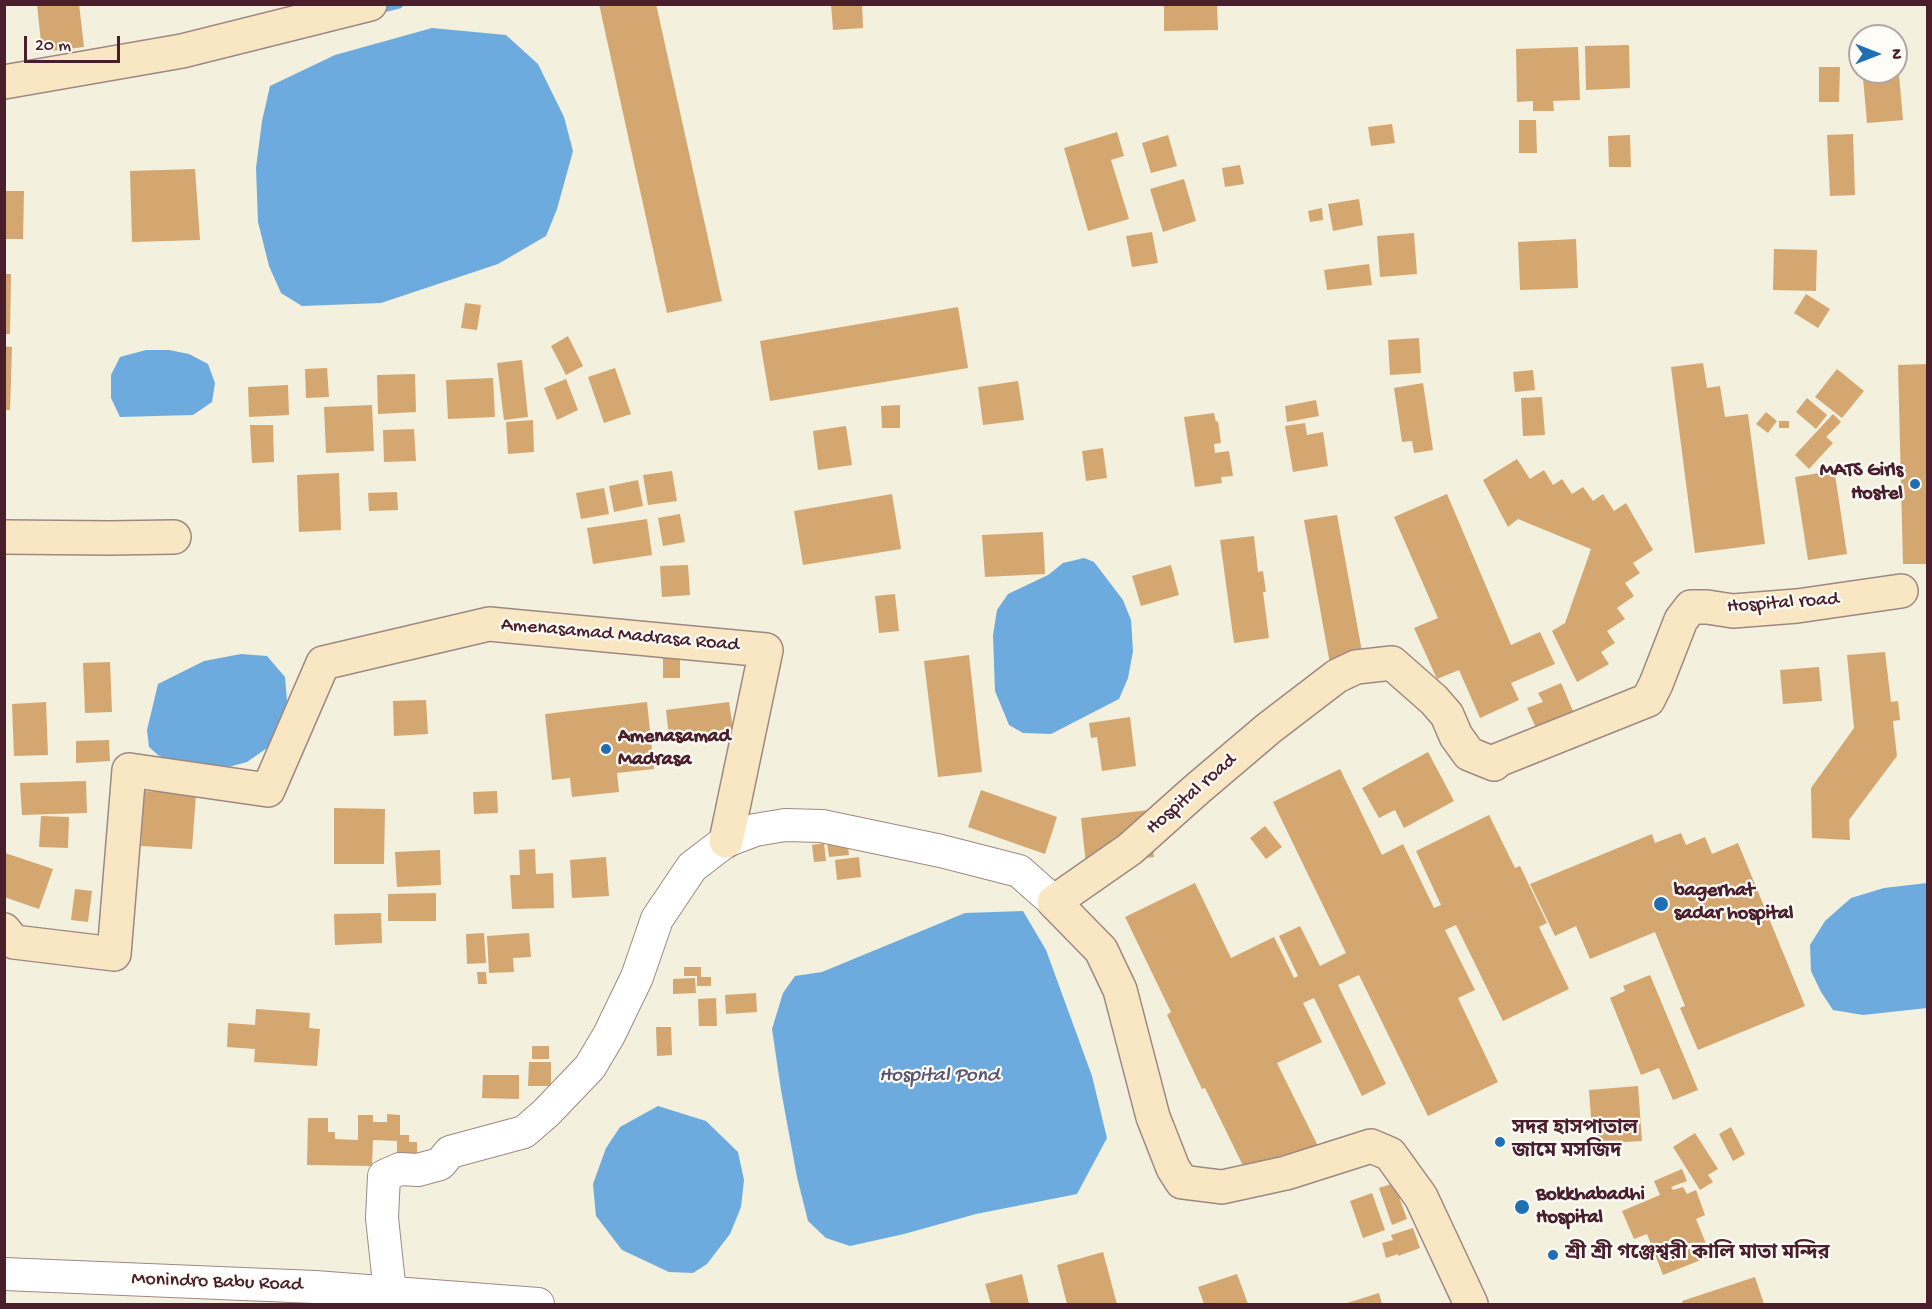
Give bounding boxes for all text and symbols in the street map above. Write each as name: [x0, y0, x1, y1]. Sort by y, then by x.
scale bar: [27, 24, 123, 62]
north arrow: [1848, 24, 1908, 84]
text: 20 m: [35, 36, 71, 57]
text: N: [1885, 49, 1904, 59]
place label: MATS Girls Hostel: [1820, 460, 1903, 507]
marker: MATS Girls Hostel: [1908, 477, 1922, 491]
street label: Hospital road: [1726, 588, 1840, 620]
street label: Amenasamad Madrasa Road: [500, 614, 740, 658]
place label: Amenasamad Madrasa: [618, 726, 730, 773]
marker: Amenasamad Madrasa: [599, 742, 613, 756]
street label: Hospital road: [1142, 749, 1242, 841]
place label: bagerhat sadar hospital: [1674, 880, 1793, 927]
marker: bagerhat sadar hospital: [1652, 895, 1670, 913]
water label: Hospital Pond: [879, 1064, 999, 1090]
place label: সদর হাসপাতাল জামে মসজিদ: [1512, 1118, 1638, 1165]
marker: সদর হাসপাতাল জামে মসজিদ: [1493, 1135, 1507, 1149]
place label: Bokkhabadhi Hospital: [1536, 1184, 1645, 1231]
marker: Bokkhabadhi Hospital: [1513, 1198, 1531, 1216]
place label: শ্রী শ্রী গঞ্জেশ্বরী কালি মাতা মন্দির: [1565, 1243, 1830, 1267]
marker: শ্রী শ্রী গঞ্জেশ্বরী কালি মাতা মন্দির: [1546, 1248, 1560, 1262]
street label: Monindro Babu Road: [131, 1268, 303, 1298]

